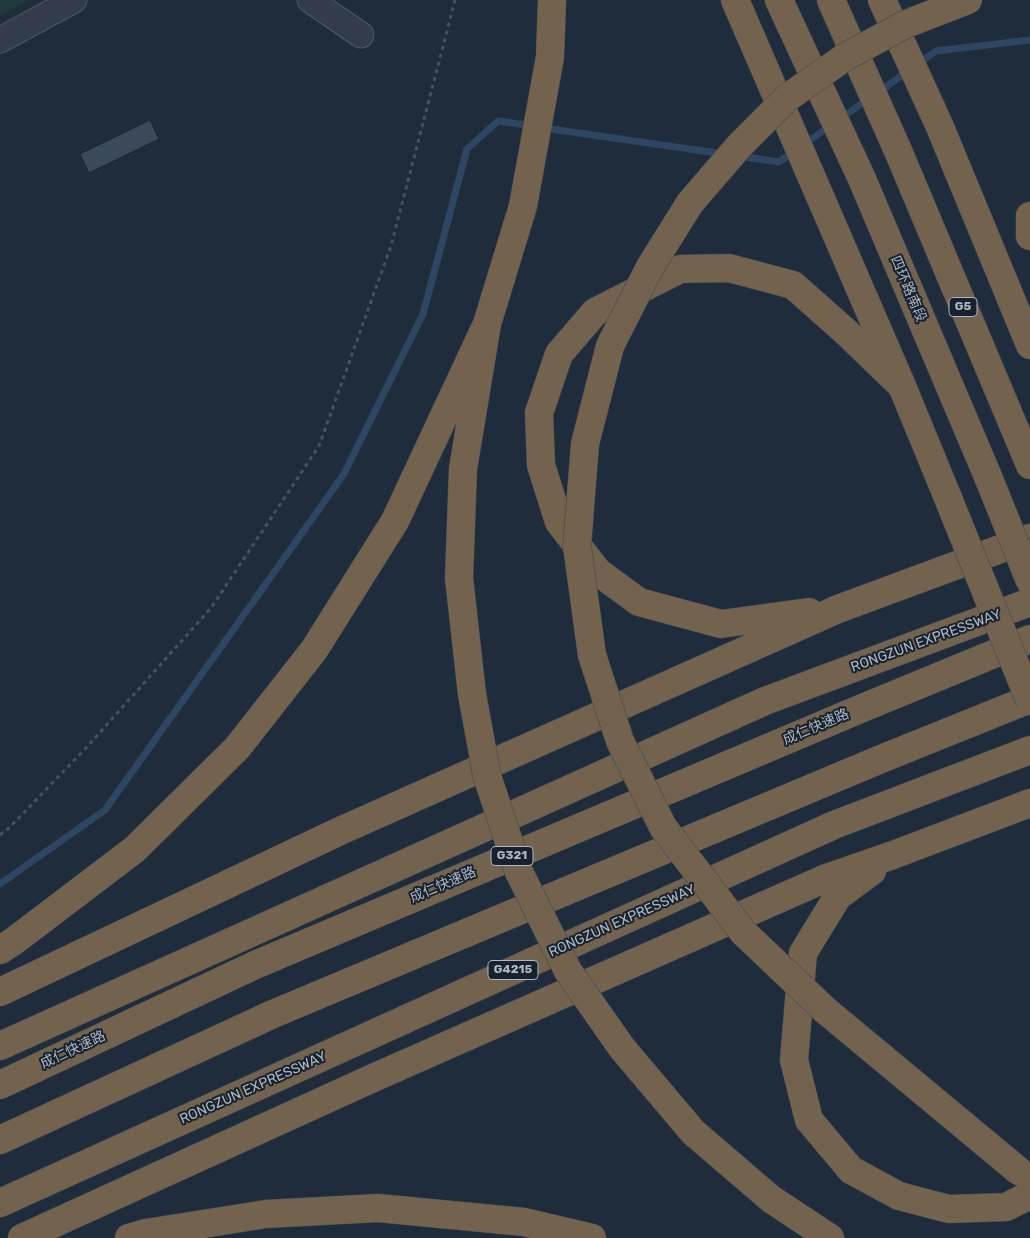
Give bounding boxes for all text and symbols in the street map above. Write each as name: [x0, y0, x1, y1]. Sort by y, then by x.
street label: 四环路南段: [887, 254, 929, 324]
road number: G5: [949, 298, 977, 316]
street label: RONGZUN EXPRESSWAY: [849, 606, 1003, 676]
street label: 成仁快速路: [781, 706, 851, 748]
road number: G321: [491, 846, 533, 866]
street label: 成仁快速路: [408, 864, 478, 906]
street label: RONGZUN EXPRESSWAY: [546, 881, 698, 961]
road number: G4215: [488, 960, 538, 980]
street label: 成仁快速路: [38, 1028, 108, 1072]
street label: RONGZUN EXPRESSWAY: [177, 1048, 329, 1128]

